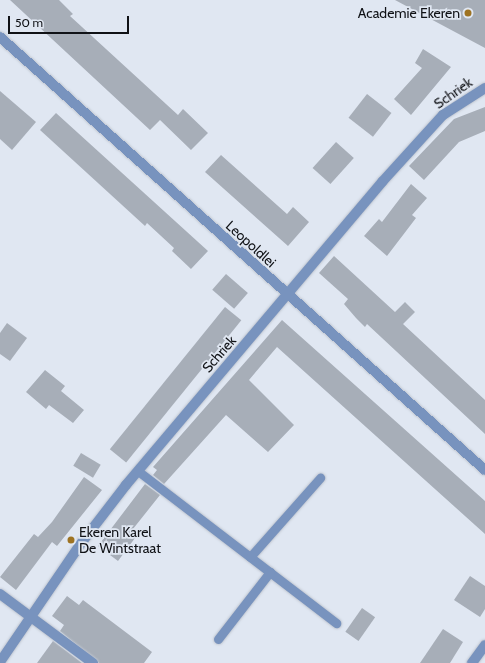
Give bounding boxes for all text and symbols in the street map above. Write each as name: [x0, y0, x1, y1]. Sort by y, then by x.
place label: Academie Ekeren: [358, 5, 460, 21]
scale bar: [10, 8, 131, 34]
marker: Academie Ekeren: [463, 8, 473, 18]
text: 50 m: [15, 15, 43, 30]
street label: Schriek: [431, 74, 475, 112]
street label: Leopoldlei: [222, 217, 280, 271]
street label: Schriek: [199, 332, 239, 376]
place label: Ekeren Karel De Wintstraat: [79, 524, 161, 556]
marker: Ekeren Karel De Wintstraat: [66, 535, 76, 545]

